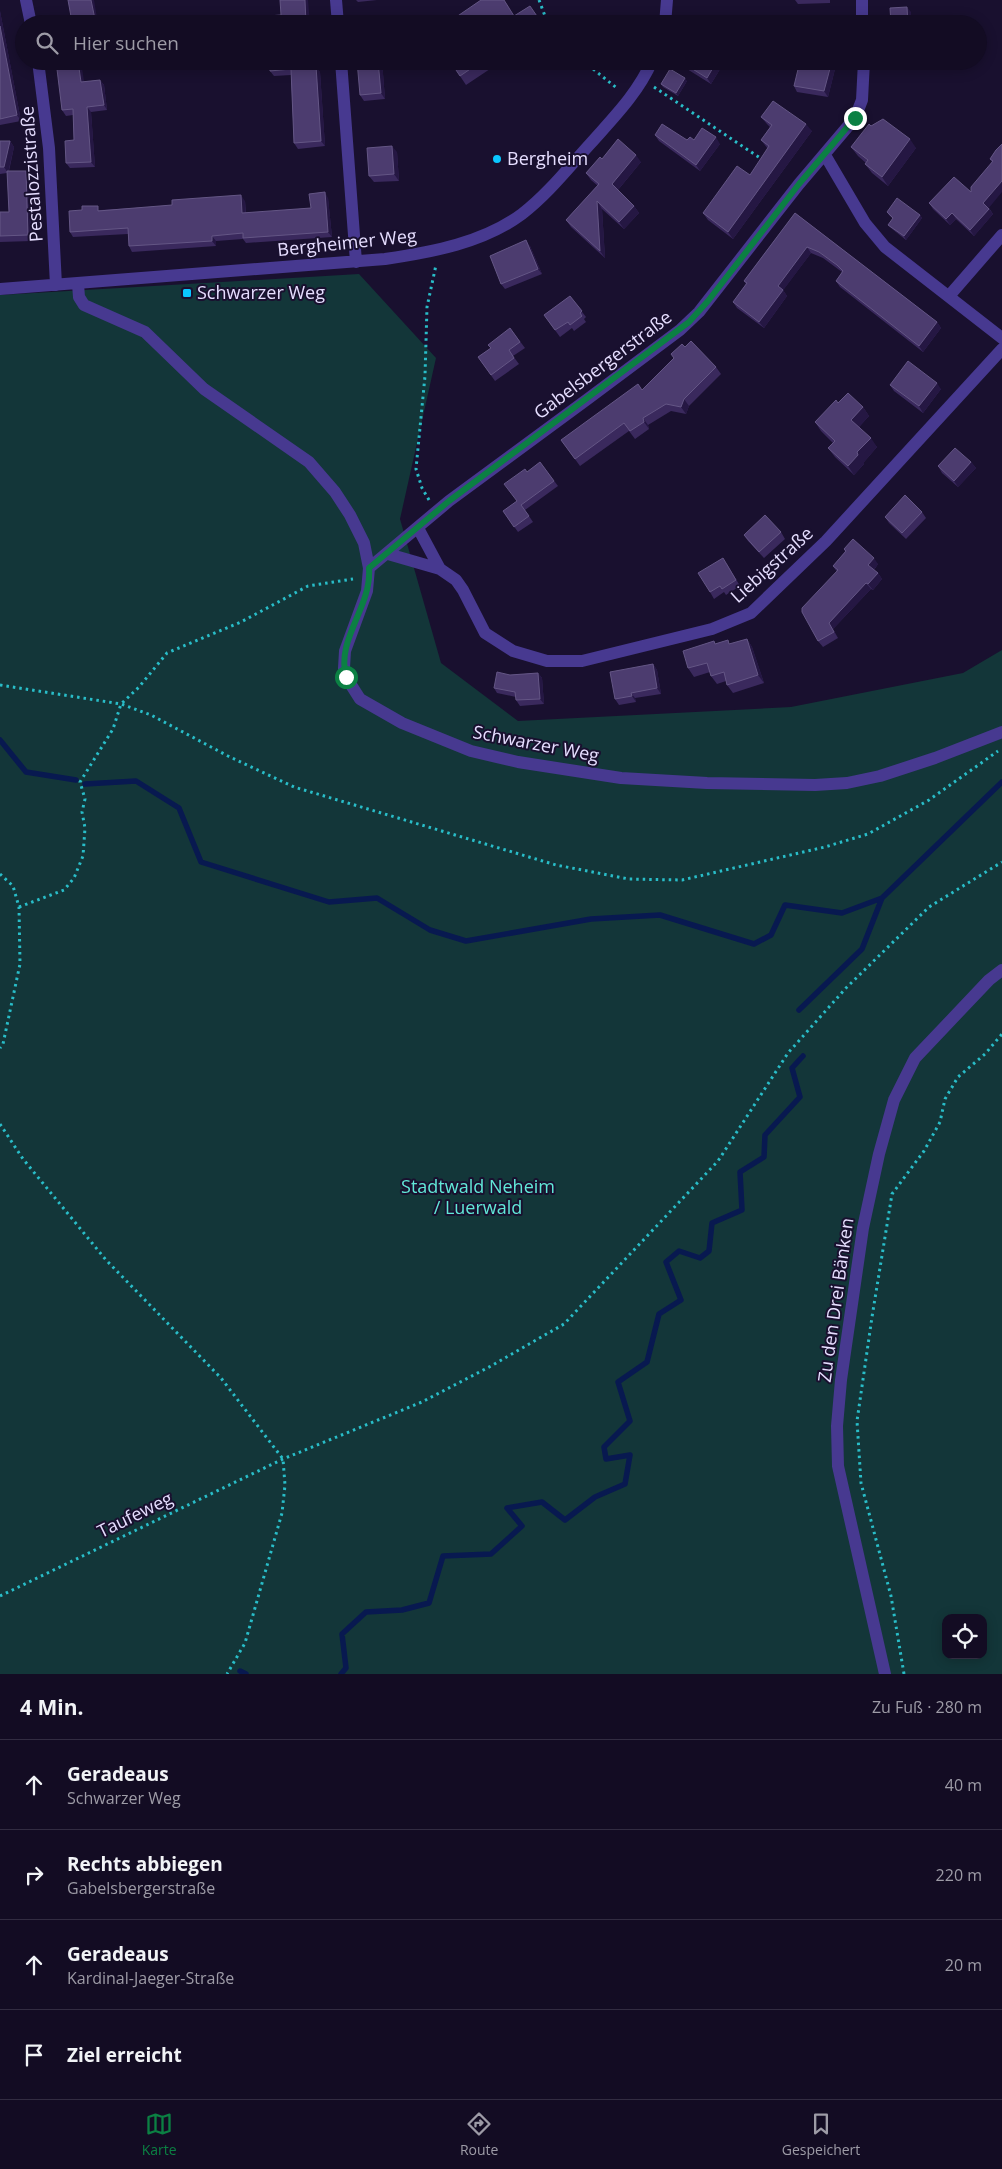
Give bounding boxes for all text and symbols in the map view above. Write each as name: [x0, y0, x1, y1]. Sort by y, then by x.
search box: [15, 15, 987, 70]
icon: search: [33, 29, 61, 57]
text: Hier suchen: [73, 30, 179, 56]
street label: Pestalozzistraße: [14, 105, 48, 243]
route end: [844, 107, 867, 130]
place label: Bergheim: [507, 146, 588, 170]
marker: Bergheim: [491, 153, 503, 165]
street label: Bergheimer Weg: [276, 223, 418, 261]
place label: Schwarzer Weg: [197, 280, 325, 304]
marker: Schwarzer Weg: [181, 287, 193, 299]
street label: Gabelsbergerstraße: [529, 304, 676, 424]
street label: Liebigstraße: [725, 521, 818, 608]
route start: [335, 666, 358, 689]
street label: Schwarzer Weg: [471, 719, 601, 767]
park label: Stadtwald Neheim / Luerwald: [401, 1174, 555, 1219]
street label: Zu den Drei Bänken: [812, 1216, 858, 1384]
street label: Taufeweg: [93, 1485, 176, 1543]
map controls: [942, 1614, 987, 1659]
button: locate: [942, 1614, 987, 1659]
text: 4 Min.: [20, 1693, 83, 1721]
text: Zu Fuß · 280 m: [872, 1696, 982, 1718]
text: Geradeaus: [67, 1761, 169, 1787]
icon: ahead: [20, 1771, 48, 1799]
text: 40 m: [945, 1774, 982, 1796]
text: Schwarzer Weg: [67, 1787, 181, 1809]
text: Rechts abbiegen: [67, 1851, 223, 1877]
icon: right: [20, 1861, 48, 1889]
text: 220 m: [936, 1864, 982, 1886]
text: Gabelsbergerstraße: [67, 1877, 215, 1899]
text: Geradeaus: [67, 1941, 169, 1967]
icon: ahead: [20, 1951, 48, 1979]
text: 20 m: [945, 1954, 982, 1976]
text: Kardinal-Jaeger-Straße: [67, 1967, 234, 1989]
icon: arrive: [20, 2041, 48, 2069]
text: Ziel erreicht: [67, 2042, 182, 2068]
tab: Karte: [142, 2110, 177, 2159]
tab: Route: [460, 2110, 498, 2159]
tab: Gespeichert: [782, 2110, 860, 2159]

